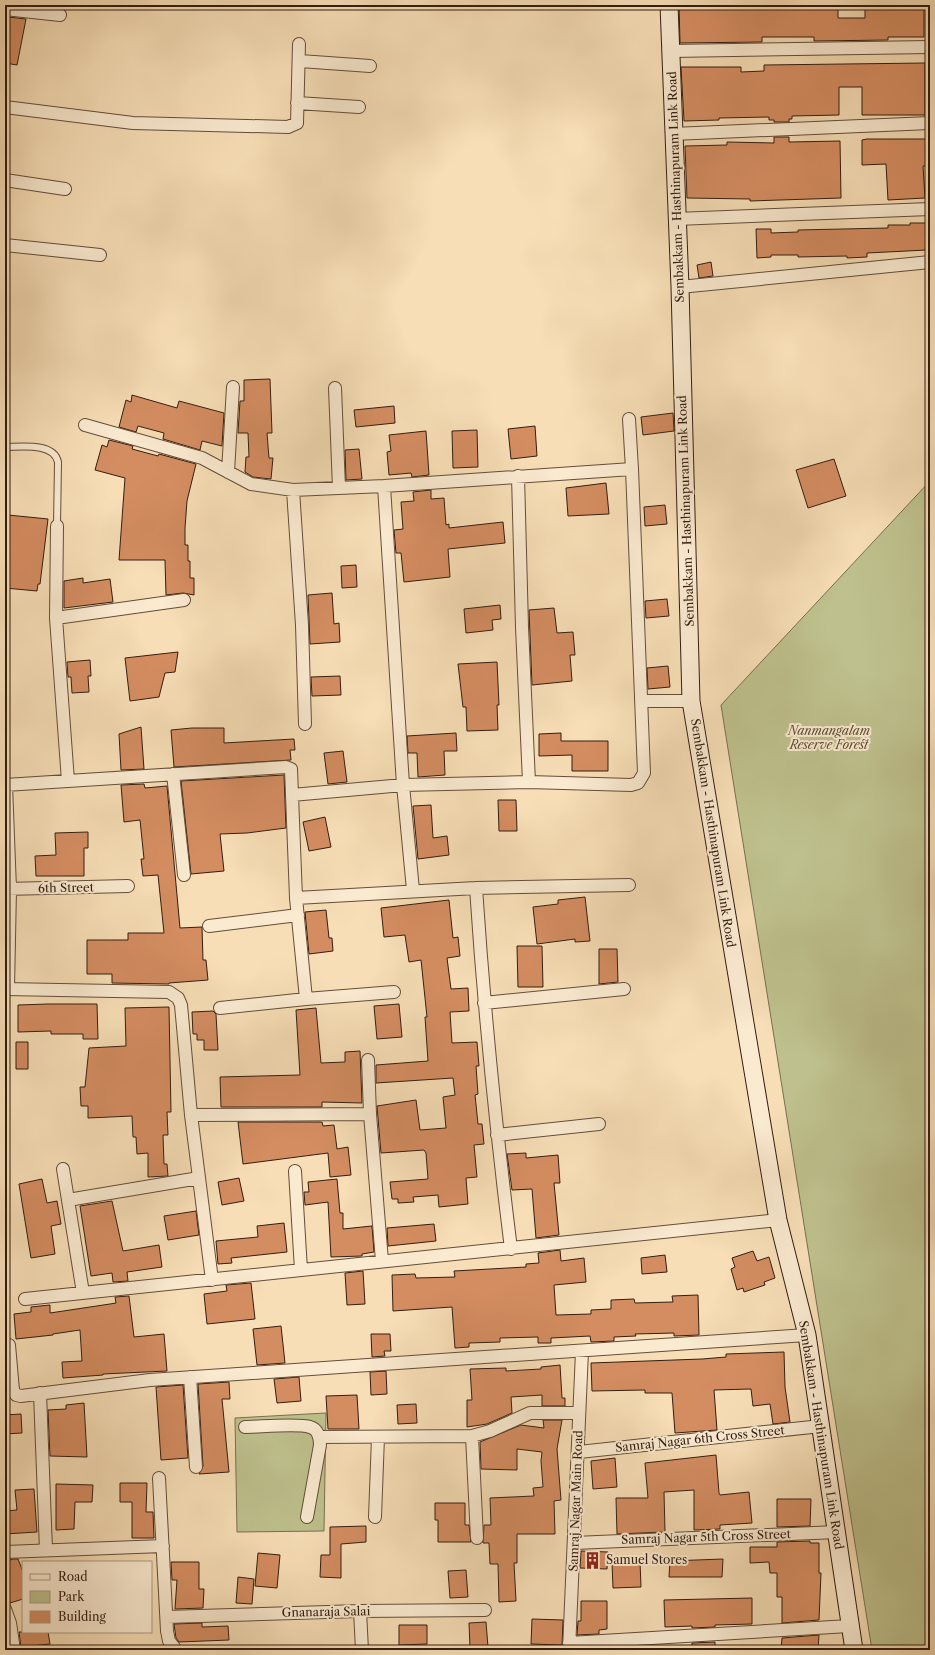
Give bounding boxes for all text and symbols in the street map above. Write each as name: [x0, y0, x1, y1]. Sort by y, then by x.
street label: Sembakkam - Hasthinapuram Link Road: [664, 70, 687, 303]
street label: Sembakkam - Hasthinapuram Link Road: [674, 394, 697, 627]
street label: Sembakkam - Hasthinapuram Link Road: [688, 717, 739, 949]
park label: Nanmangalam Reserve Forest: [787, 723, 870, 752]
street label: 6th Street: [38, 879, 95, 895]
street label: Sembakkam - Hasthinapuram Link Road: [796, 1319, 847, 1551]
street label: Samraj Nagar 6th Cross Street: [614, 1422, 786, 1455]
street label: Samraj Nagar Main Road: [566, 1429, 585, 1572]
street label: Samraj Nagar 5th Cross Street: [621, 1526, 792, 1547]
building icon: Samuel Stores: [583, 1550, 603, 1570]
place label: Samuel Stores: [606, 1552, 687, 1567]
legend: [22, 1561, 152, 1633]
text: Road: [58, 1569, 88, 1584]
text: Park: [58, 1589, 85, 1604]
street label: Gnanaraja Salai: [282, 1603, 371, 1620]
text: Building: [58, 1609, 106, 1624]

